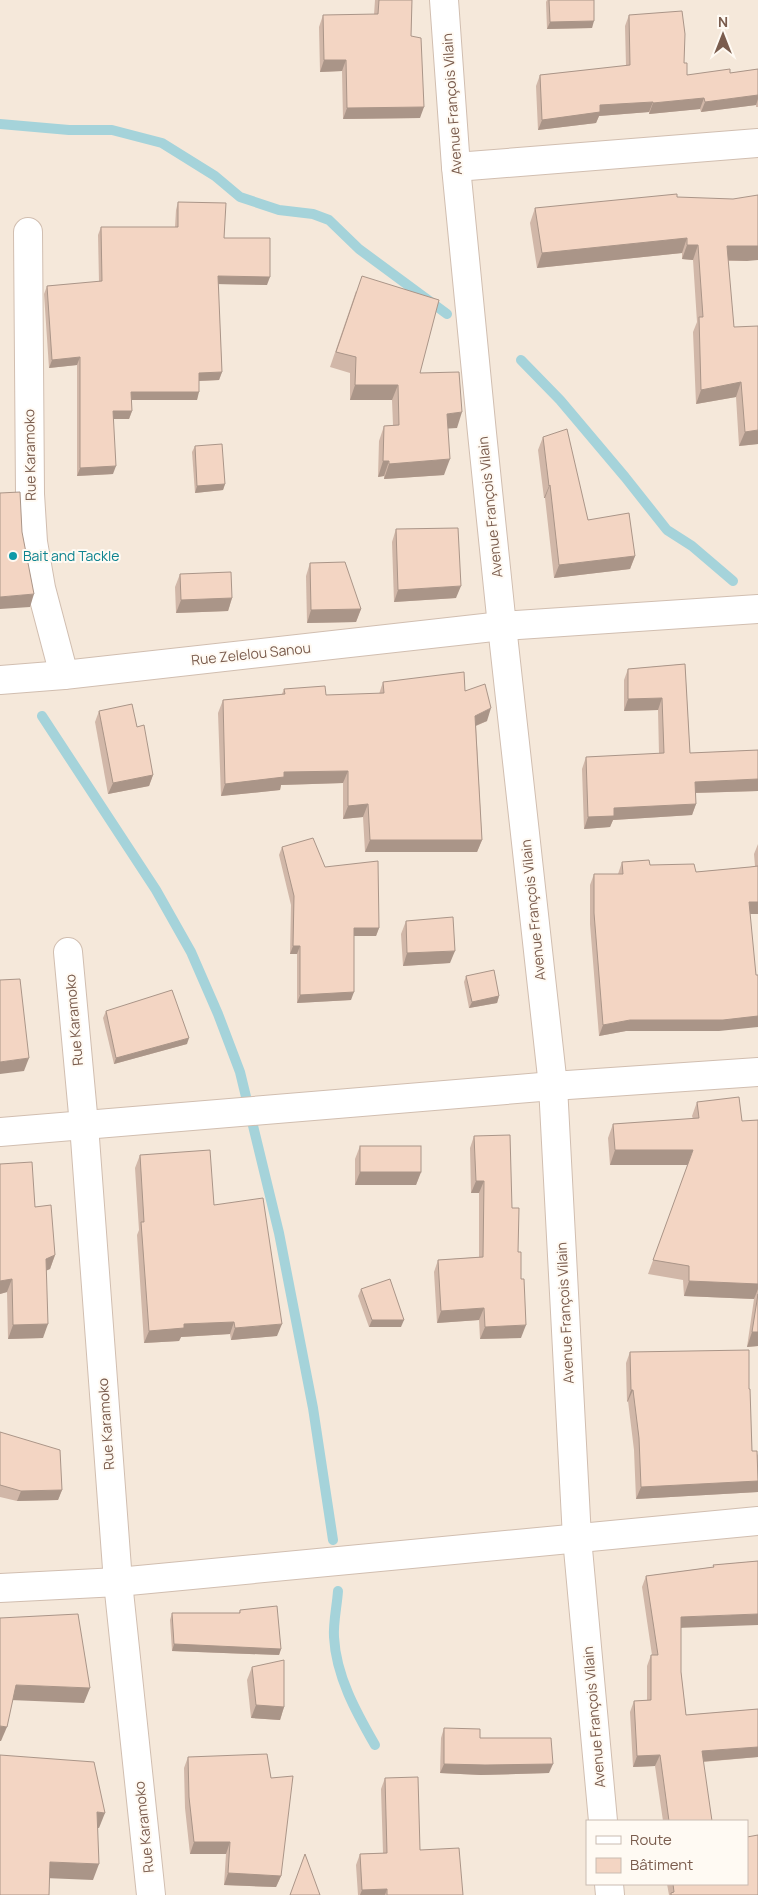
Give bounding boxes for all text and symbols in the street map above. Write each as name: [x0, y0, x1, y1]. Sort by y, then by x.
north arrow: [698, 10, 748, 60]
text: N: [718, 12, 728, 31]
street label: Avenue François Vilain: [437, 33, 466, 175]
street label: Rue Karamoko: [19, 409, 40, 501]
street label: Avenue François Vilain: [473, 435, 506, 579]
place label: Bait and Tackle: [23, 546, 119, 565]
marker: Bait and Tackle: [7, 550, 19, 562]
street label: Rue Zelelou Sanou: [190, 638, 312, 669]
street label: Avenue François Vilain: [516, 838, 549, 982]
street label: Rue Karamoko: [60, 973, 87, 1067]
street label: Avenue François Vilain: [551, 1242, 578, 1384]
street label: Rue Karamoko: [93, 1378, 118, 1471]
street label: Avenue François Vilain: [578, 1646, 609, 1789]
street label: Rue Karamoko: [129, 1780, 158, 1874]
legend: [586, 1820, 748, 1885]
text: Route: [630, 1829, 672, 1850]
text: Bâtiment: [630, 1854, 693, 1875]

